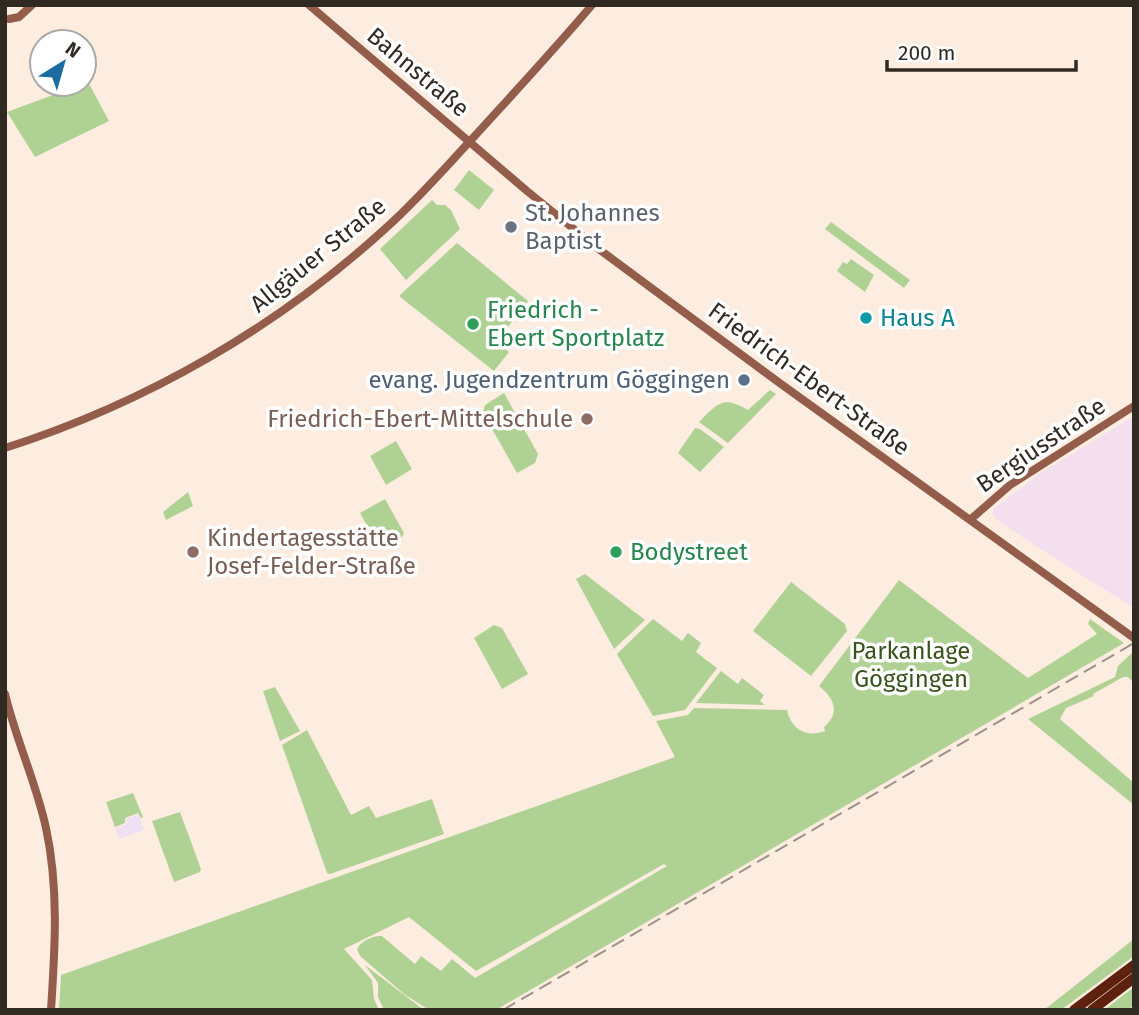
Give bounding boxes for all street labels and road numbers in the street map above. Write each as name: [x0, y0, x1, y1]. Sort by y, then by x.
street label: Bahnstraße: [361, 21, 475, 123]
street label: Allgäuer Straße: [245, 192, 391, 318]
street label: Friedrich-Ebert-Straße: [703, 297, 915, 461]
street label: Bergiusstraße: [971, 392, 1111, 498]

